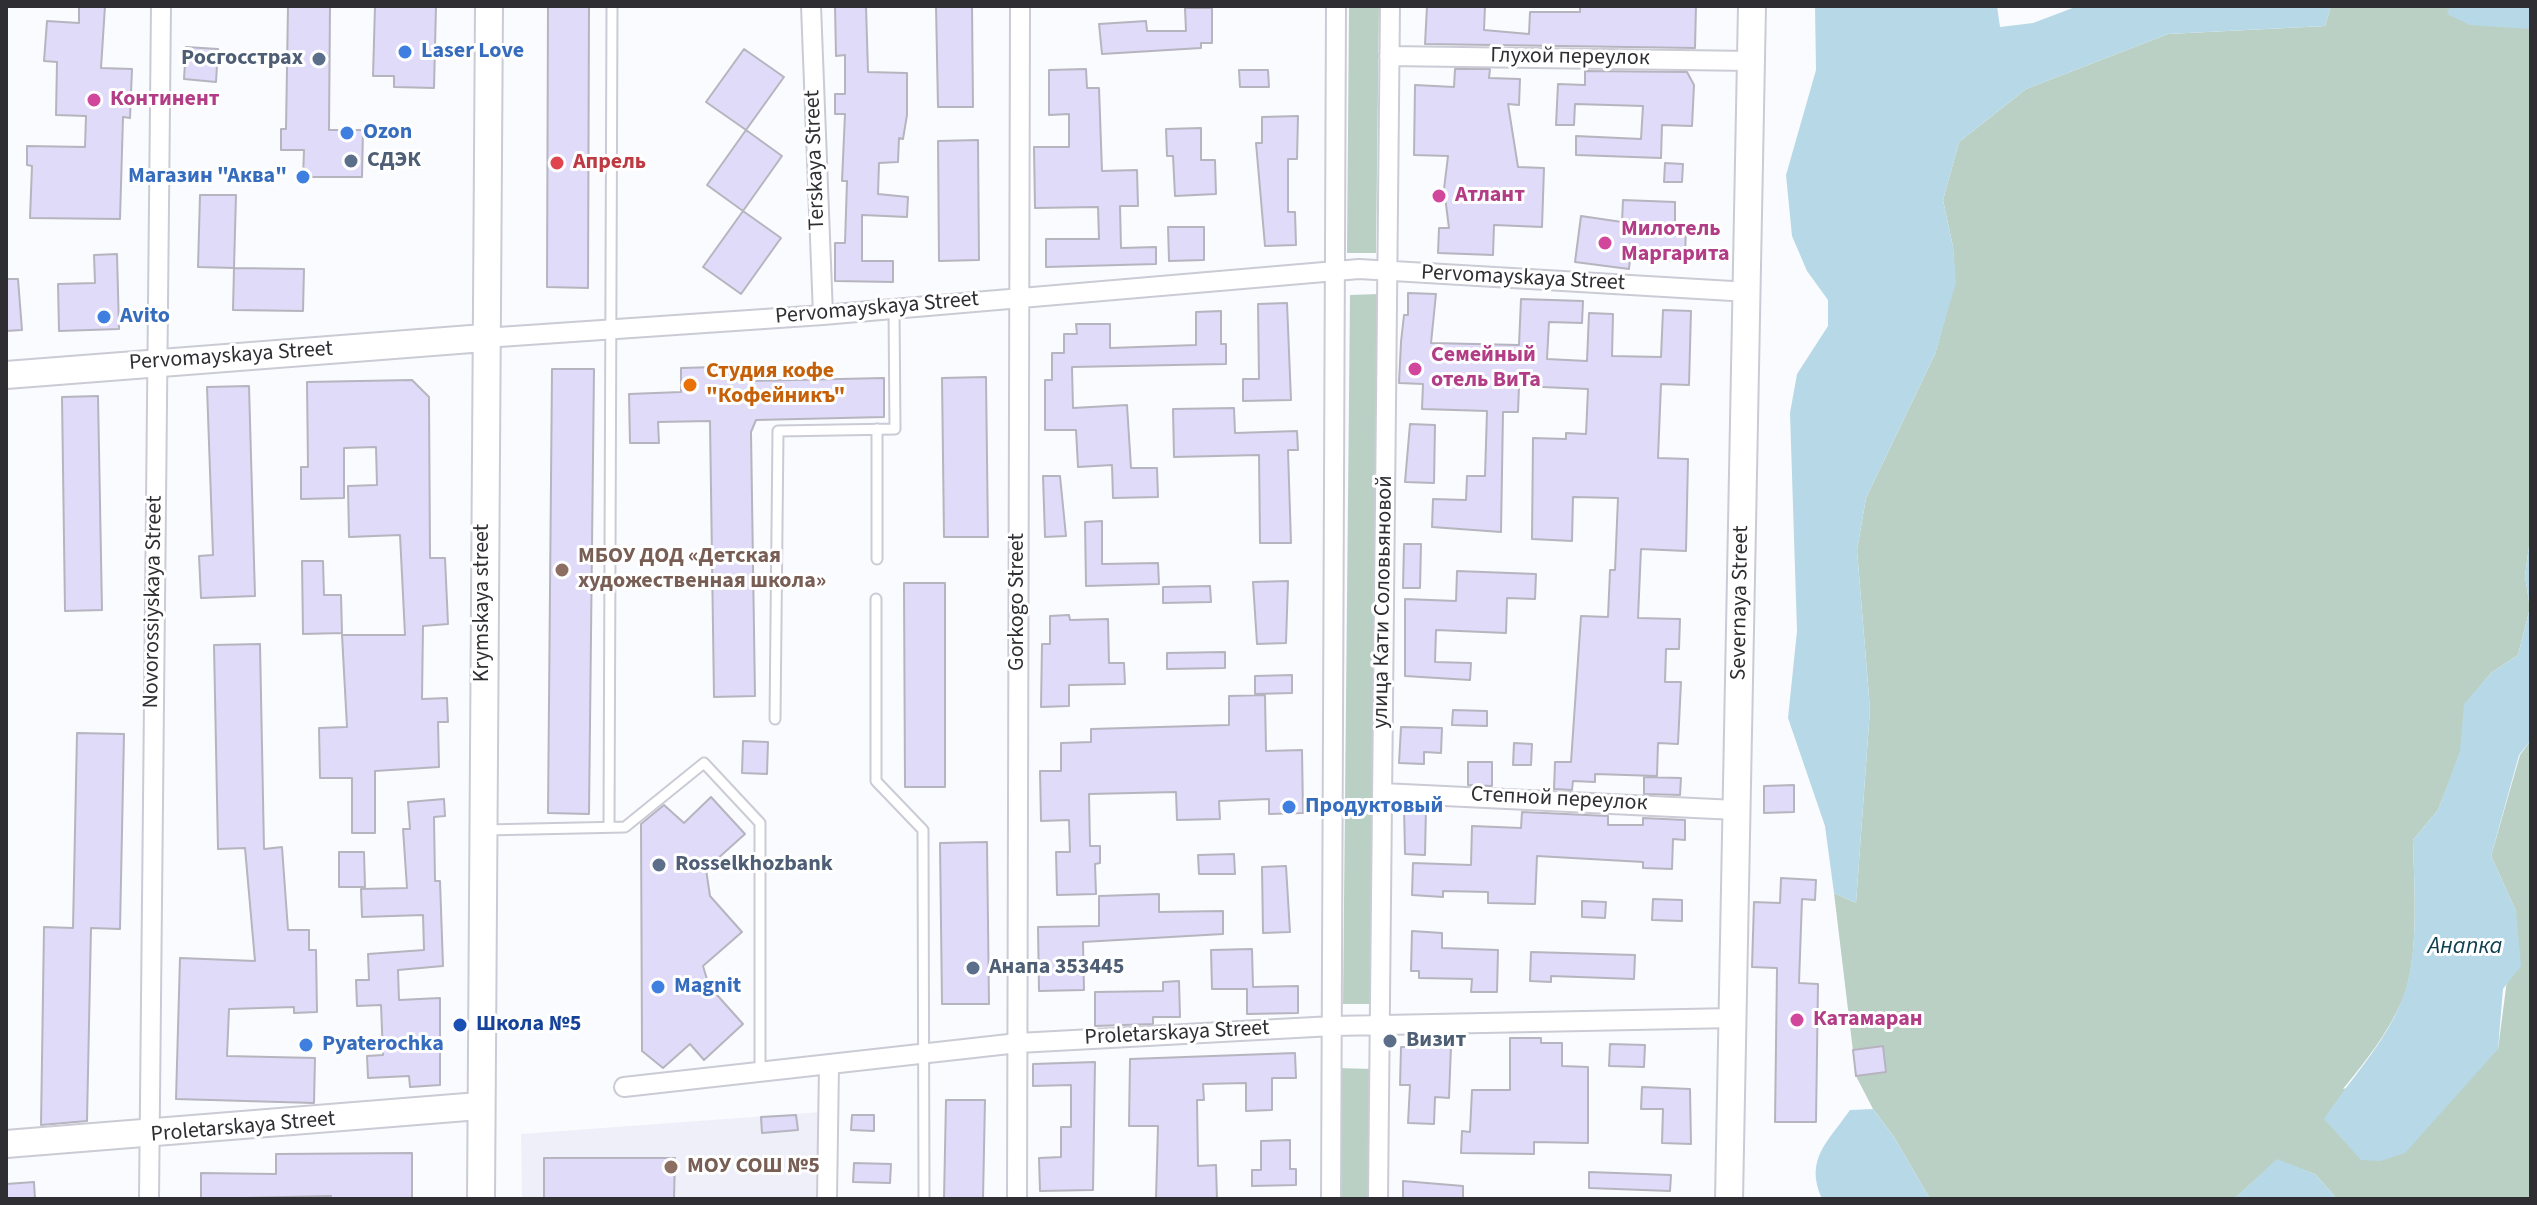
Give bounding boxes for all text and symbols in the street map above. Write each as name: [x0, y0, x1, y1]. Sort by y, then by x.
place label: Laser Love: [421, 39, 524, 65]
marker: Laser Love: [396, 43, 414, 61]
street label: Глухой переулок: [1490, 43, 1650, 73]
place label: Росгосстрах: [181, 46, 303, 72]
marker: Росгосстрах: [310, 50, 328, 68]
place label: Континент: [110, 87, 220, 113]
street label: Terskaya Street: [800, 89, 832, 231]
marker: Континент: [85, 91, 103, 109]
place label: Ozon: [363, 120, 412, 146]
marker: Ozon: [338, 124, 356, 142]
place label: СДЭК: [367, 148, 421, 174]
place label: Апрель: [573, 150, 646, 176]
marker: СДЭК: [342, 152, 360, 170]
marker: Апрель: [548, 154, 566, 172]
place label: Магазин "Аква": [128, 164, 287, 190]
marker: Магазин "Аква": [294, 168, 312, 186]
place label: Атлант: [1455, 183, 1525, 209]
marker: Атлант: [1430, 187, 1448, 205]
place label: Милотель Маргарита: [1621, 217, 1730, 268]
marker: Милотель Маргарита: [1596, 234, 1614, 252]
street label: Pervomayskaya Street: [1420, 260, 1626, 298]
street label: Pervomayskaya Street: [774, 287, 980, 331]
place label: Avito: [120, 304, 170, 330]
marker: Avito: [95, 308, 113, 326]
street label: Pervomayskaya Street: [128, 337, 334, 377]
place label: Семейный отель ВиТа: [1431, 343, 1541, 394]
place label: Студия кофе "Кофейникъ": [706, 359, 845, 410]
marker: Семейный отель ВиТа: [1406, 360, 1424, 378]
marker: Студия кофе "Кофейникъ": [681, 376, 699, 394]
street label: улица Кати Соловьяновой: [1369, 475, 1399, 729]
street label: Novorossiyskaya Street: [139, 495, 169, 709]
street label: Krymskaya street: [470, 524, 496, 682]
street label: Severnaya Street: [1726, 525, 1756, 681]
street label: Gorkogo Street: [1005, 533, 1031, 671]
place label: МБОУ ДОД «Детская художественная школа»: [578, 544, 826, 596]
marker: МБОУ ДОД «Детская художественная школа»: [553, 561, 571, 579]
street label: Степной переулок: [1470, 782, 1648, 818]
place label: Продуктовый: [1305, 794, 1443, 820]
marker: Продуктовый: [1280, 798, 1298, 816]
place label: Rosselkhozbank: [675, 852, 833, 878]
marker: Rosselkhozbank: [650, 856, 668, 874]
water label: Анапка: [2428, 934, 2502, 962]
place label: Анапа 353445: [989, 955, 1124, 981]
marker: Анапа 353445: [964, 959, 982, 977]
place label: Magnit: [674, 974, 741, 1000]
marker: Magnit: [649, 978, 667, 996]
place label: Катамаран: [1813, 1007, 1923, 1033]
marker: Катамаран: [1788, 1011, 1806, 1029]
place label: Школа №5: [476, 1012, 581, 1038]
marker: Школа №5: [451, 1016, 469, 1034]
street label: Proletarskaya Street: [1084, 1016, 1270, 1052]
place label: Визит: [1406, 1028, 1466, 1054]
place label: Pyaterochka: [322, 1032, 444, 1058]
marker: Визит: [1381, 1032, 1399, 1050]
marker: Pyaterochka: [297, 1036, 315, 1054]
street label: Proletarskaya Street: [150, 1107, 336, 1149]
place label: МОУ СОШ №5: [687, 1154, 820, 1180]
marker: МОУ СОШ №5: [662, 1158, 680, 1176]

